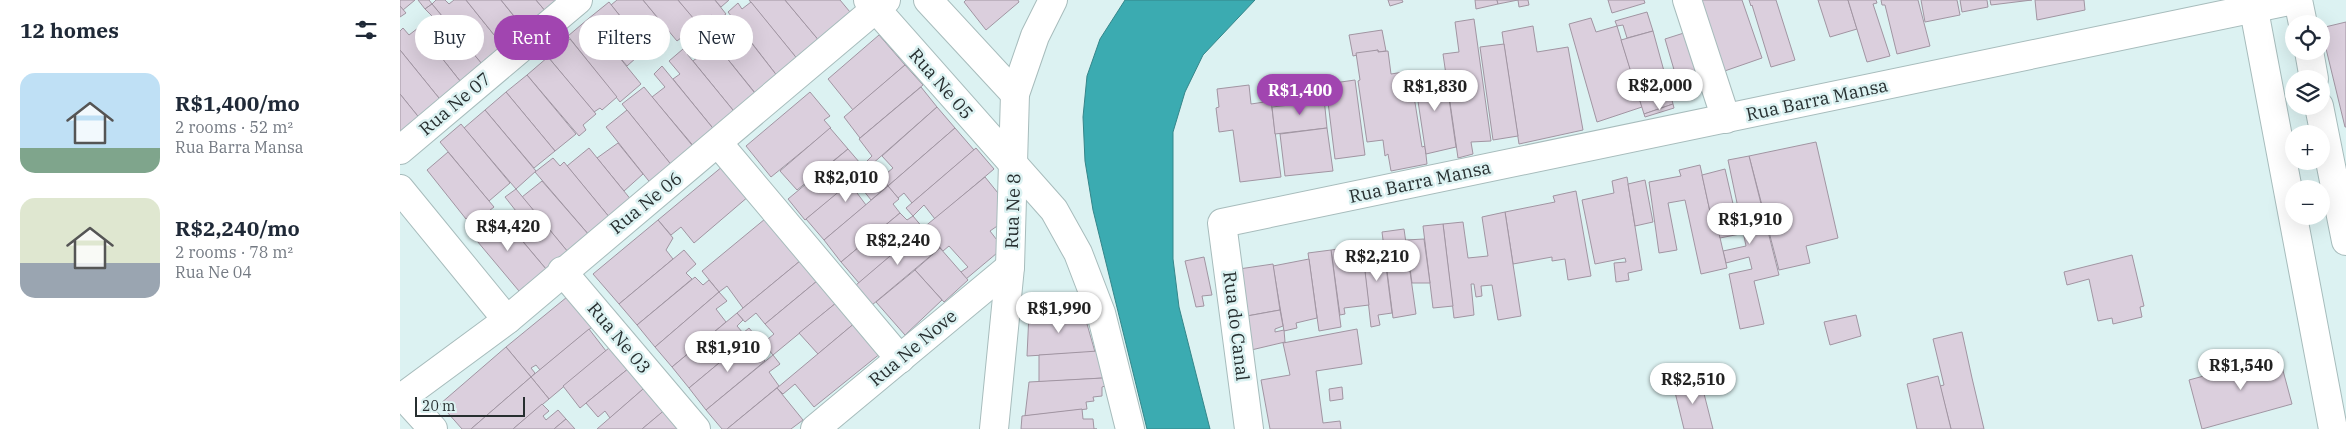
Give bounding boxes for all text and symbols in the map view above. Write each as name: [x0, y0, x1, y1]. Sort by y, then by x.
chip: Buy: [415, 15, 484, 60]
chip: Rent: [494, 15, 569, 60]
chip: Filters: [579, 15, 670, 60]
chip: New: [680, 15, 753, 60]
map controls: [2285, 15, 2330, 225]
button: locate: [2285, 15, 2330, 60]
text: 12 homes: [20, 16, 119, 44]
icon: filters: [352, 16, 380, 44]
street label: Rua Ne 05: [904, 43, 978, 124]
street label: Rua Ne 07: [414, 67, 495, 140]
pin: R$2,000: [1614, 68, 1706, 111]
pin: R$1,830: [1389, 70, 1481, 112]
button: layers: [2285, 70, 2330, 115]
street label: Rua Barra Mansa: [1744, 73, 1890, 126]
pin: R$1,400: [1254, 74, 1346, 116]
text: R$2,000: [1628, 75, 1692, 95]
text: R$1,830: [1403, 76, 1467, 96]
text: R$1,400: [1268, 80, 1332, 100]
text: R$1,400/mo: [175, 89, 300, 117]
icon: home: [60, 93, 120, 153]
text: 2 rooms · 52 m²: [175, 117, 293, 137]
button: +: [2285, 125, 2330, 170]
text: Rua Barra Mansa: [175, 137, 304, 157]
street label: Rua Barra Mansa: [1347, 155, 1493, 208]
pin: R$2,010: [800, 160, 892, 203]
street label: Rua Ne 06: [605, 166, 687, 239]
text: R$2,010: [814, 167, 878, 187]
street label: Rua Ne 8: [1000, 173, 1025, 249]
button: −: [2285, 180, 2330, 225]
pin: R$1,910: [1704, 202, 1796, 245]
text: R$1,910: [1718, 209, 1782, 229]
pin: R$4,420: [462, 210, 554, 252]
text: R$2,240/mo: [175, 214, 300, 242]
text: R$4,420: [476, 216, 540, 236]
icon: home: [60, 218, 120, 278]
pin: R$2,240: [852, 224, 944, 266]
text: R$2,240: [866, 230, 930, 250]
pin: R$2,210: [1331, 240, 1423, 282]
text: 2 rooms · 78 m²: [175, 242, 293, 262]
text: R$2,210: [1345, 246, 1409, 266]
text: Rua Ne 04: [175, 262, 252, 282]
street label: Rua do Canal: [1218, 270, 1255, 382]
pin: R$1,990: [1013, 292, 1105, 334]
street label: Rua Ne 03: [583, 297, 656, 378]
text: R$1,990: [1027, 298, 1091, 318]
street label: Rua Ne Nove: [864, 304, 961, 391]
pin: R$1,910: [682, 330, 774, 373]
text: R$1,910: [696, 337, 760, 357]
pin: R$1,540: [2195, 348, 2287, 391]
text: R$1,540: [2209, 355, 2273, 375]
pin: R$2,510: [1647, 362, 1739, 405]
text: R$2,510: [1661, 369, 1725, 389]
scale bar: [415, 394, 525, 417]
text: 20 m: [422, 397, 455, 415]

